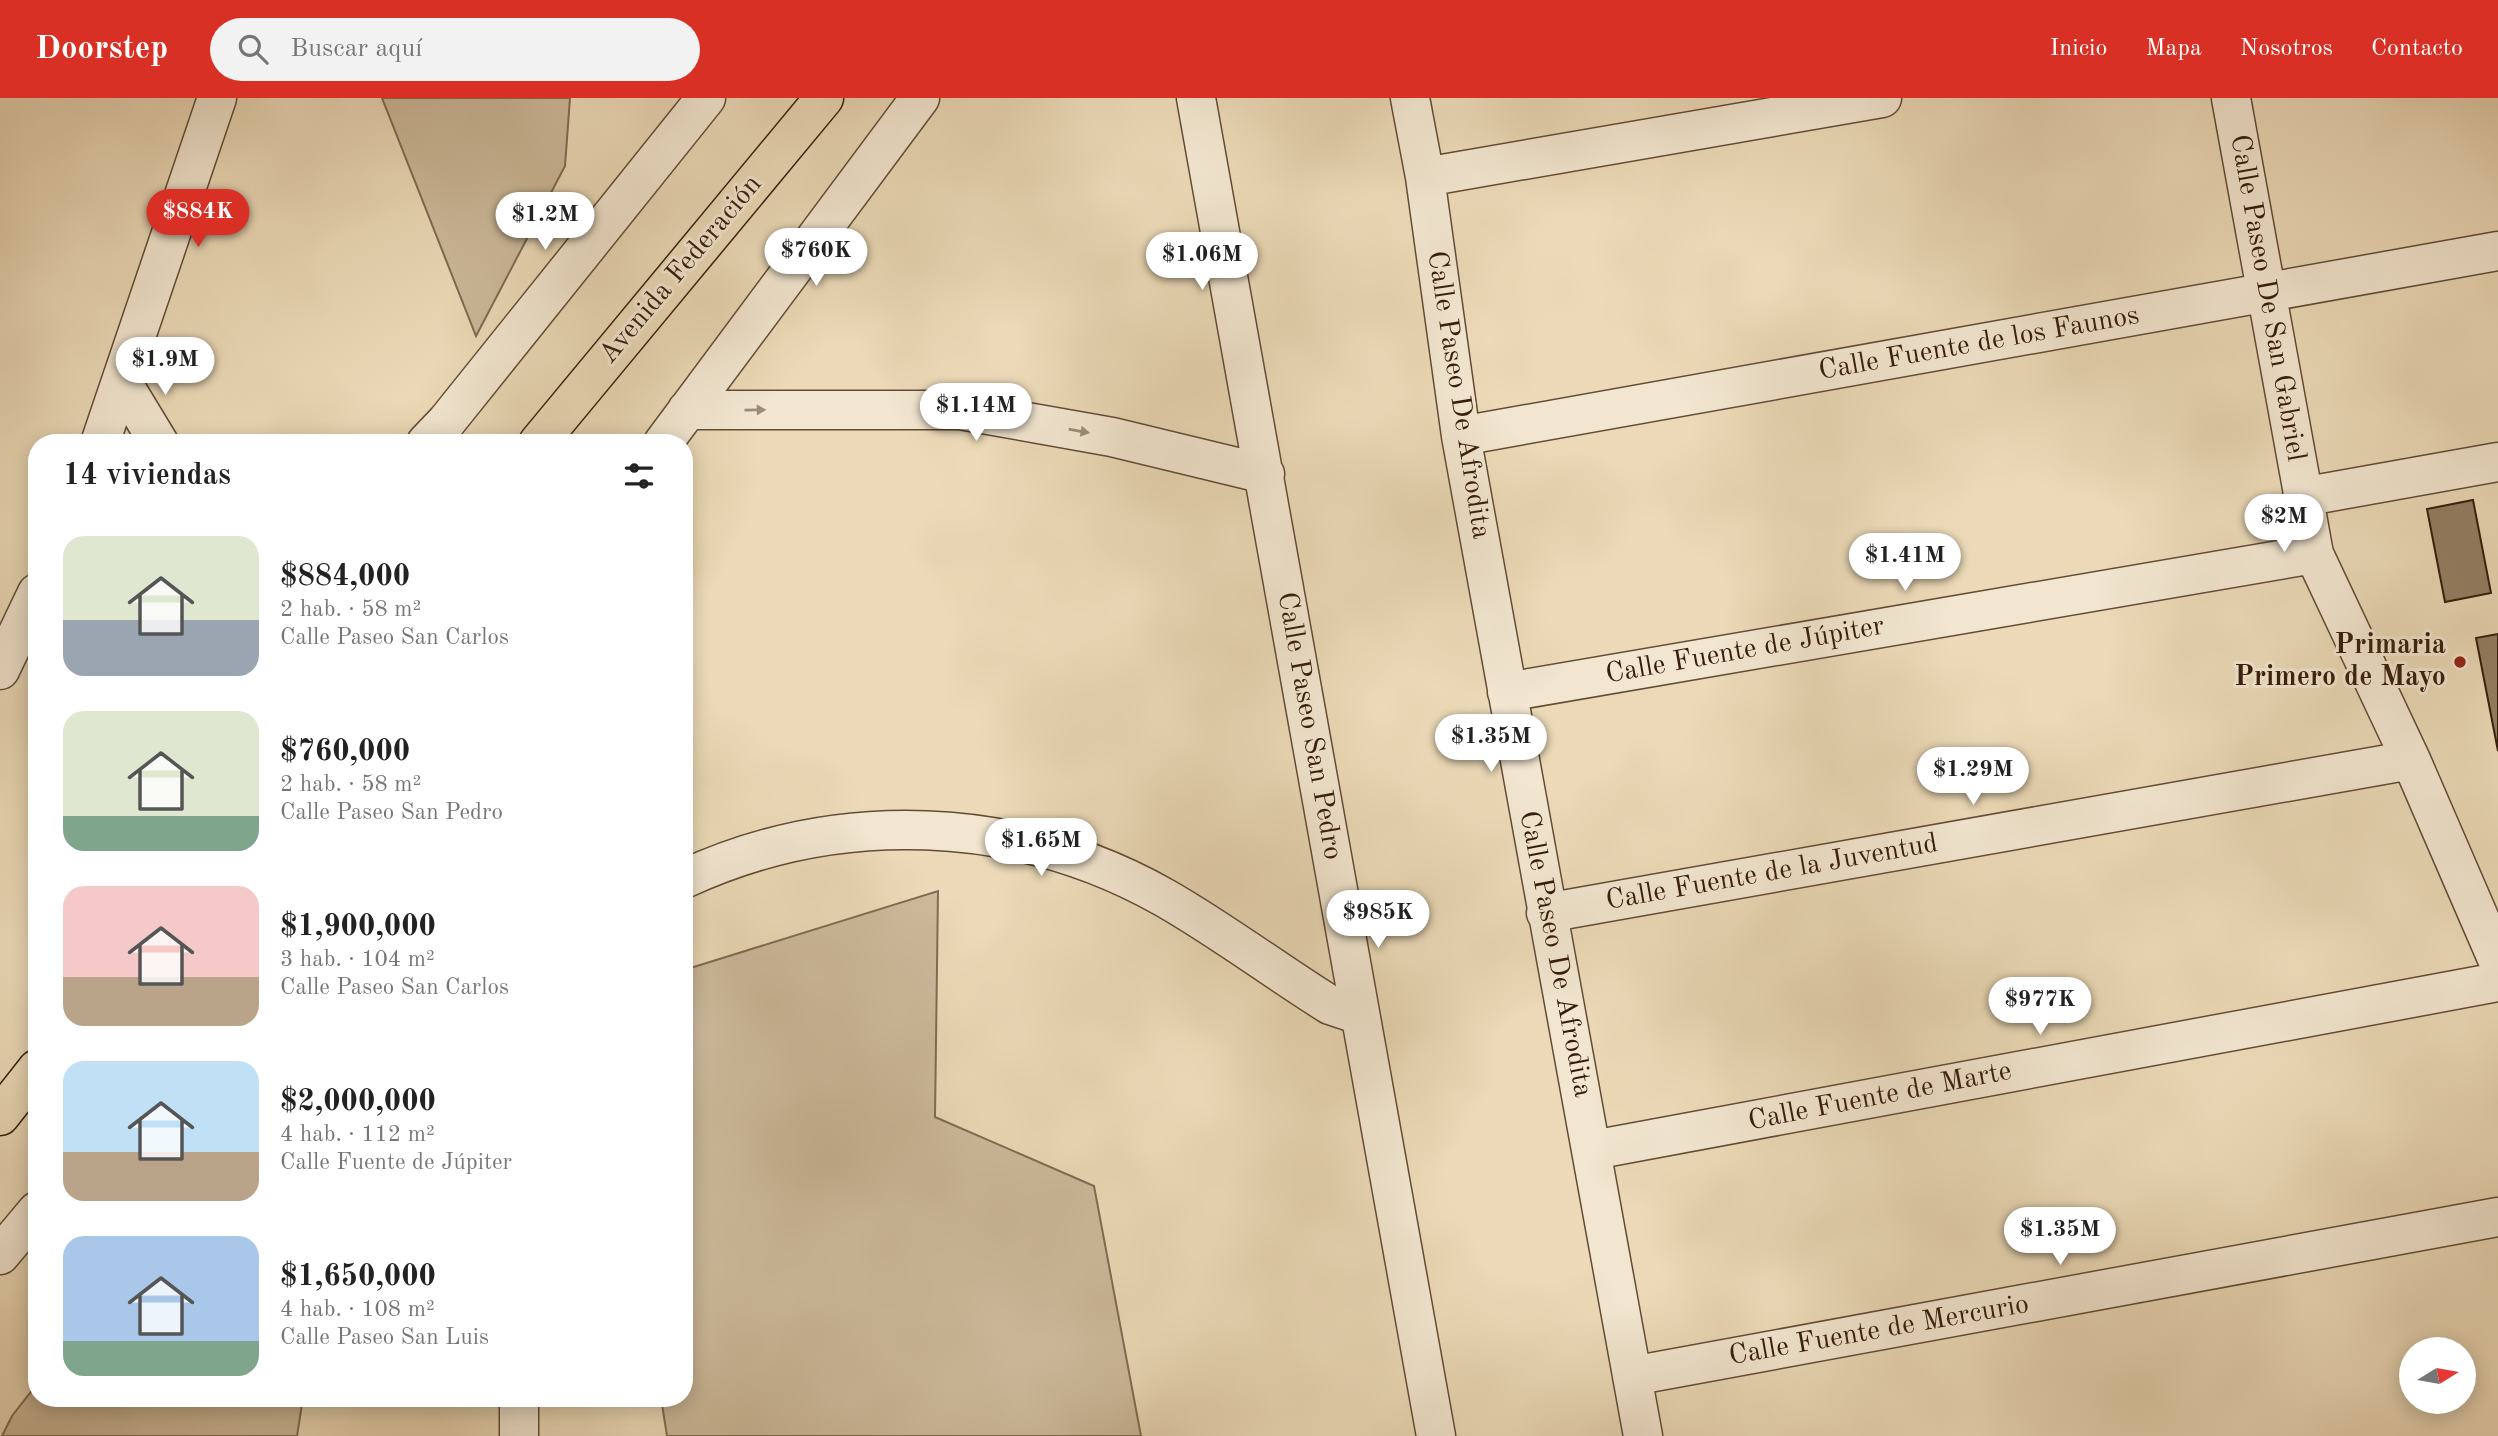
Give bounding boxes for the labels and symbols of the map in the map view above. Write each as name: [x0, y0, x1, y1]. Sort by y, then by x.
street label: Calle Paseo De San Gabriel: [2224, 132, 2310, 464]
street label: Avenida Federación: [594, 170, 768, 370]
pin: $884K: [149, 190, 247, 249]
pin: $1.2M: [496, 192, 594, 252]
pin: $760K: [767, 228, 865, 288]
pin: $1.06M: [1145, 232, 1259, 292]
street label: Calle Paseo De Afrodita: [1421, 249, 1495, 541]
street label: Calle Fuente de los Faunos: [1817, 302, 2141, 386]
pin: $1.9M: [116, 338, 214, 397]
pin: $1.14M: [919, 384, 1033, 443]
one-way arrow: [744, 404, 766, 416]
one-way arrow: [1068, 426, 1090, 437]
pin: $2M: [2250, 494, 2318, 554]
pin: $1.41M: [1848, 533, 1962, 593]
street label: Calle Paseo San Pedro: [1272, 590, 1346, 862]
street label: Calle Fuente de Júpiter: [1603, 613, 1887, 689]
place label: Primaria Primero de Mayo: [2234, 632, 2446, 692]
marker: Primaria Primero de Mayo: [2452, 654, 2468, 670]
pin: $1.35M: [1434, 714, 1548, 774]
pin: $1.29M: [1916, 748, 2030, 807]
street label: Calle Paseo De Afrodita: [1513, 808, 1597, 1100]
pin: $1.65M: [984, 818, 1098, 878]
street label: Calle Fuente de la Juventud: [1604, 830, 1940, 916]
pin: $985K: [1329, 890, 1427, 950]
pin: $977K: [1991, 978, 2089, 1037]
street label: Calle Fuente de Marte: [1746, 1058, 2014, 1136]
pin: $1.35M: [2003, 1208, 2117, 1267]
street label: Calle Fuente de Mercurio: [1727, 1291, 2031, 1371]
north arrow: [2399, 1337, 2476, 1414]

